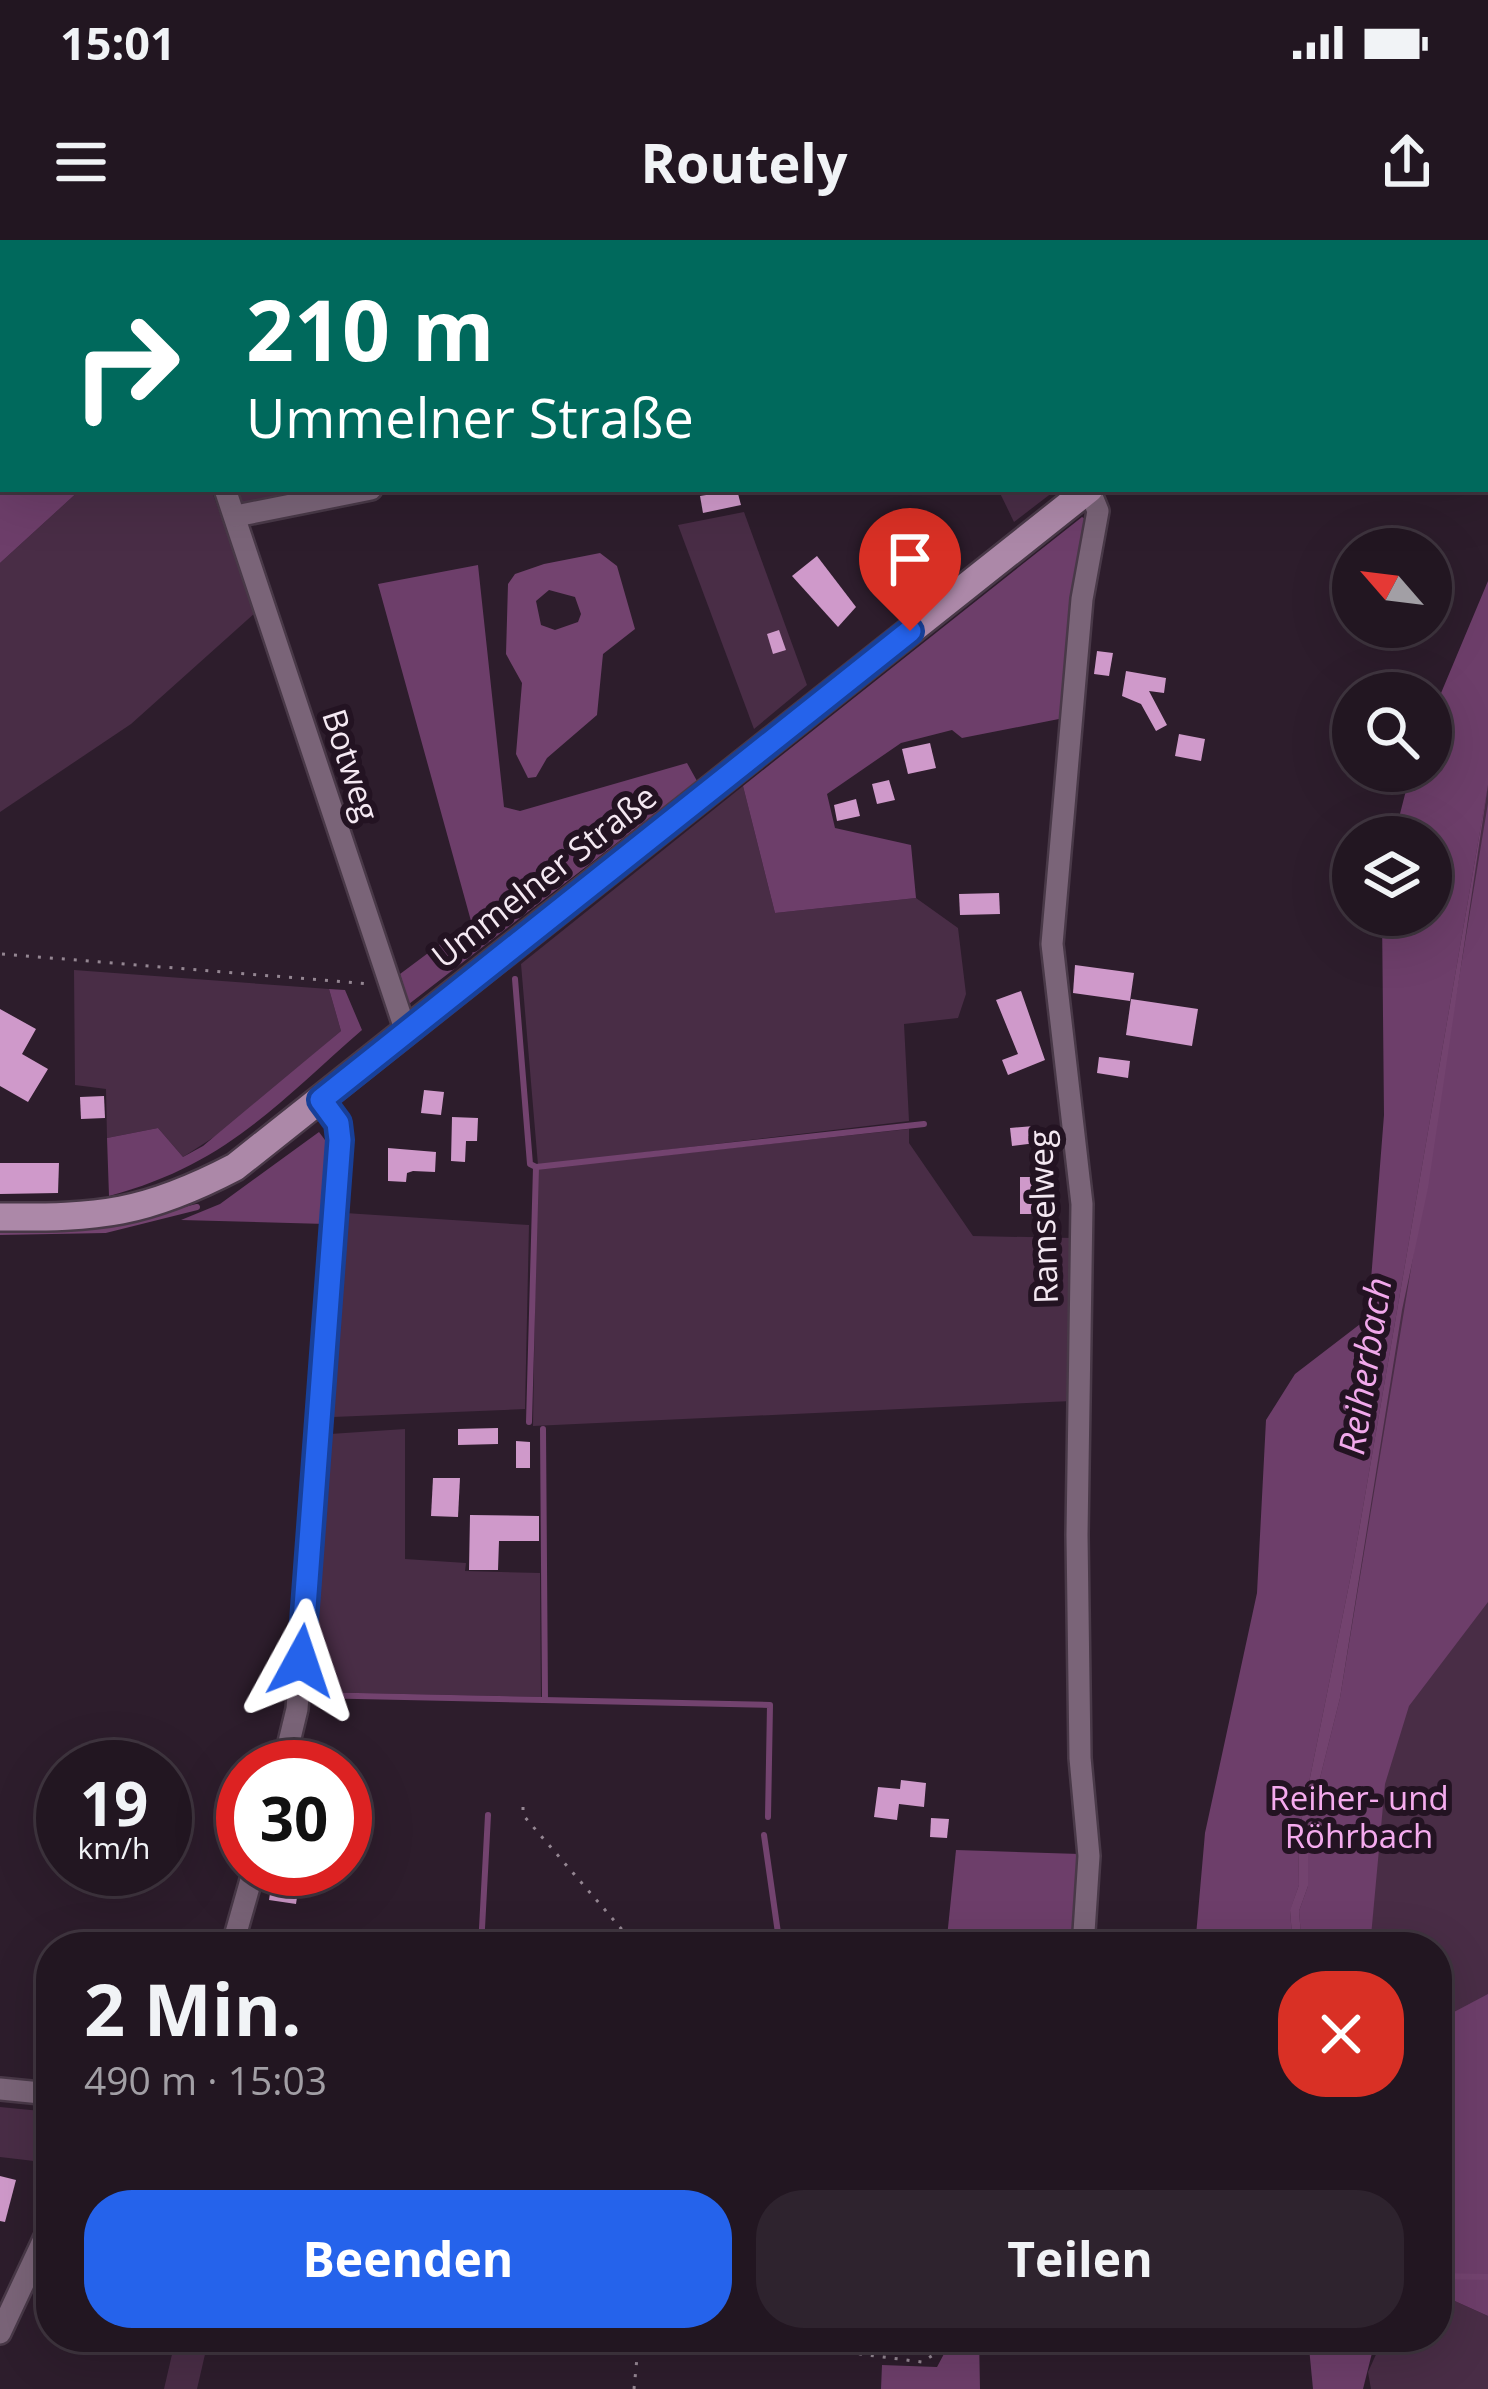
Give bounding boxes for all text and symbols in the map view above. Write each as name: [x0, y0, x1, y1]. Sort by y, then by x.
text: 15:01: [60, 12, 176, 73]
text: Routely: [640, 125, 848, 199]
icon: menu: [48, 129, 114, 195]
icon: share: [1374, 129, 1440, 195]
text: 210 m: [246, 271, 494, 386]
icon: right: [48, 288, 204, 444]
text: Ummelner Straße: [246, 380, 694, 454]
pin: [859, 508, 961, 631]
icon: arrive: [877, 526, 943, 592]
north arrow: [1332, 528, 1452, 648]
map controls: [1332, 528, 1452, 936]
button: search: [1332, 672, 1452, 792]
street label: Botweg: [312, 703, 391, 827]
street label: Ummelner Straße: [422, 774, 665, 978]
button: layers: [1332, 816, 1452, 936]
street label: Ramselweg: [1017, 1129, 1068, 1305]
water label: Reiherbach: [1326, 1274, 1403, 1458]
position arrow: [238, 1598, 364, 1724]
speed limit sign: 30: [216, 1740, 372, 1896]
text: 19: [80, 1762, 148, 1844]
park label: Reiher- und Röhrbach: [1269, 1775, 1449, 1858]
text: km/h: [78, 1827, 150, 1868]
text: 2 Min.: [84, 1959, 302, 2057]
button: close: [1278, 1971, 1404, 2097]
text: 490 m · 15:03: [84, 2053, 327, 2106]
button: Beenden: [84, 2190, 732, 2328]
button: Teilen: [756, 2190, 1404, 2328]

